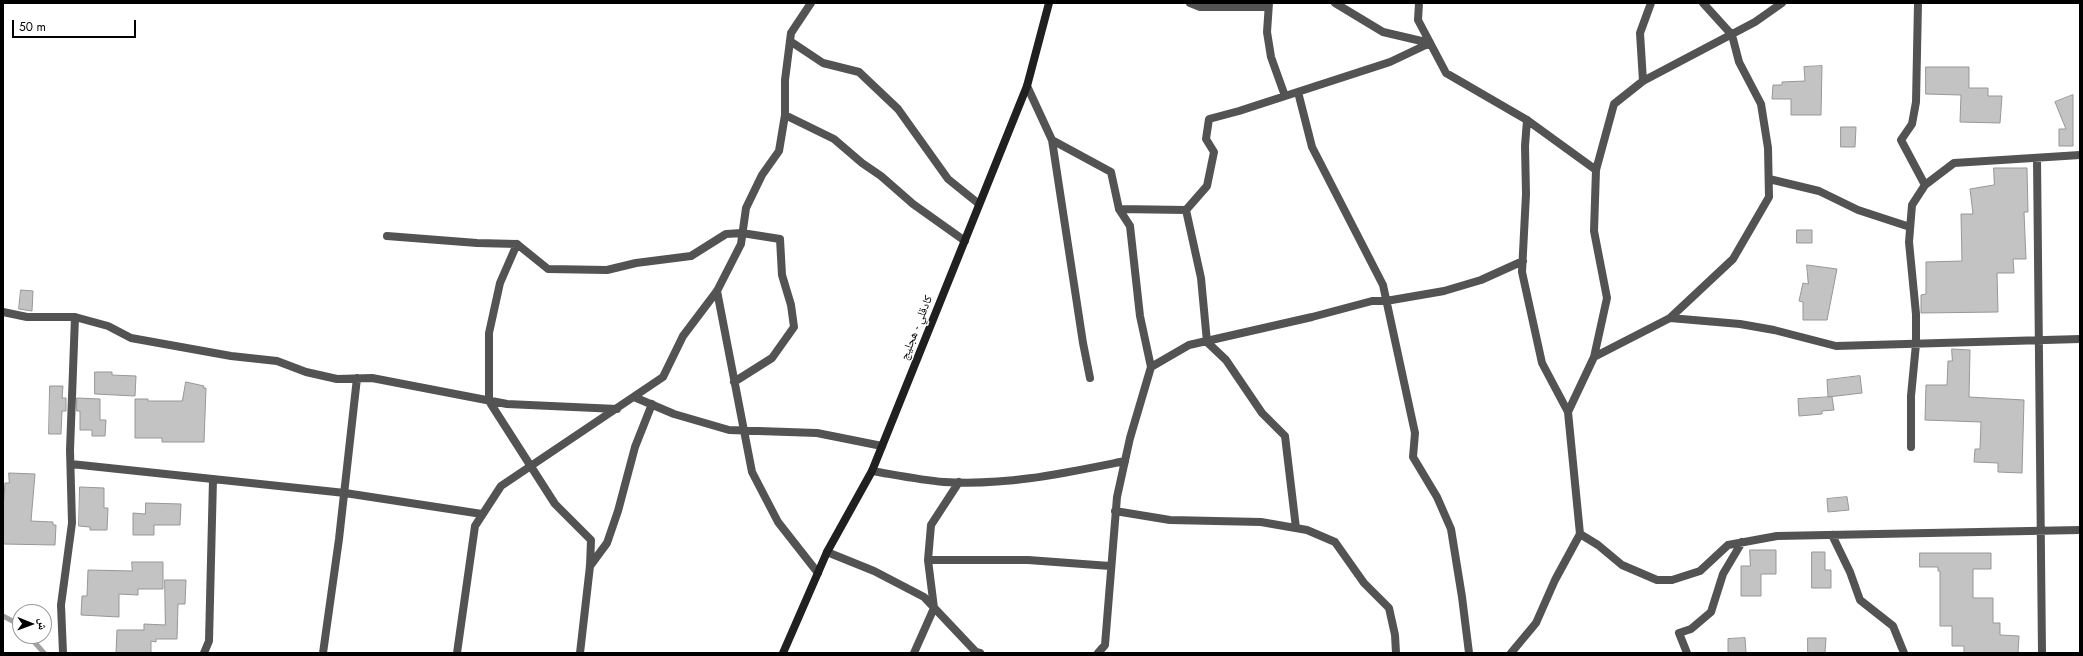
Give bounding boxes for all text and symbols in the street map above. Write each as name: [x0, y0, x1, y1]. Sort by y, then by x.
scale bar: [14, 12, 138, 38]
text: 50 m: [19, 18, 46, 36]
street label: كادقلي - هجليج: [898, 294, 936, 362]
north arrow: [12, 604, 52, 644]
text: ش: [35, 618, 51, 630]

